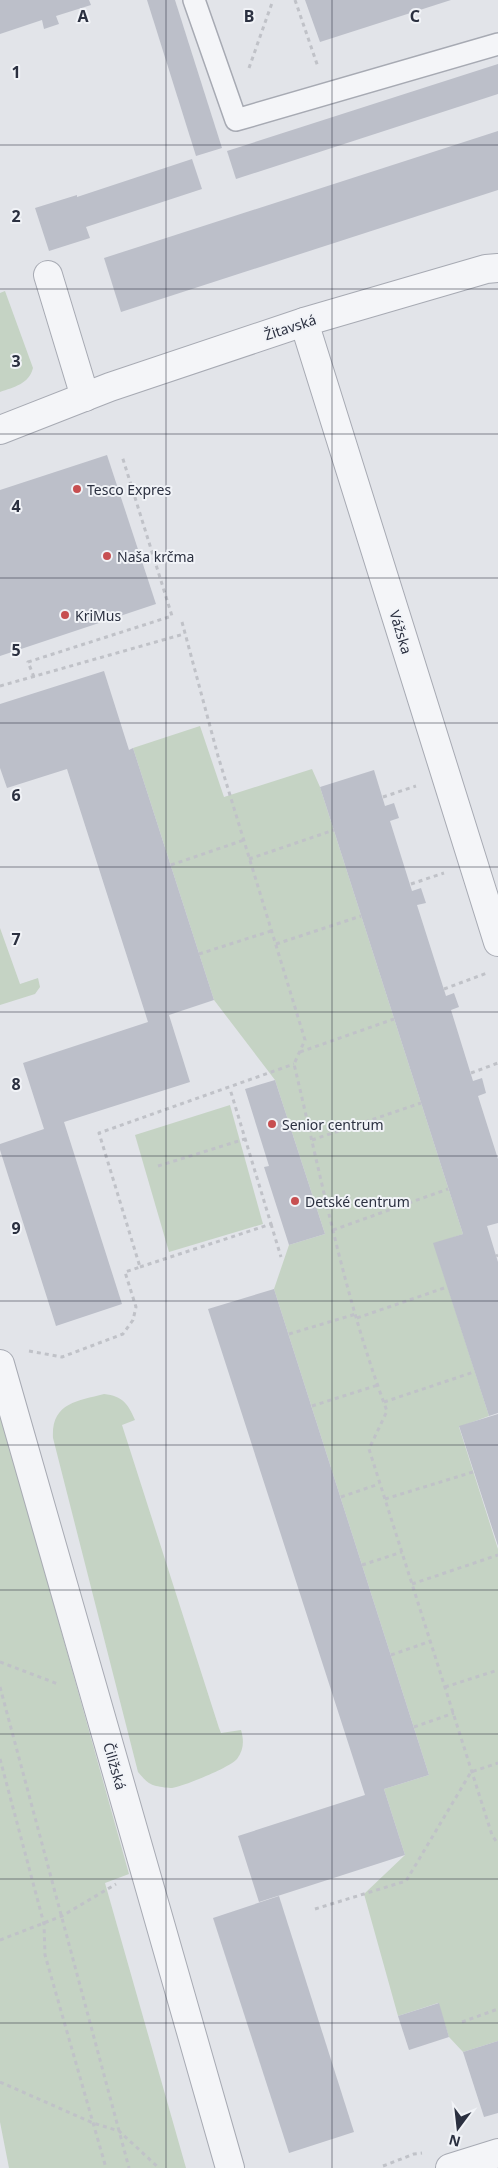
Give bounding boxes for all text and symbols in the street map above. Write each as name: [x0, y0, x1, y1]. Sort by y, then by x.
text: A: [77, 5, 89, 27]
text: B: [244, 5, 254, 27]
text: C: [410, 5, 420, 27]
text: 1: [11, 61, 21, 83]
text: 2: [11, 205, 21, 227]
street label: Žitavská: [262, 310, 318, 344]
text: 3: [11, 350, 21, 372]
place label: Tesco Expres: [87, 480, 171, 499]
marker: Tesco Expres: [71, 483, 83, 495]
text: 4: [11, 495, 21, 517]
place label: Naša krčma: [117, 547, 194, 566]
marker: Naša krčma: [101, 550, 113, 562]
place label: KriMus: [75, 606, 121, 625]
street label: Vážska: [385, 608, 417, 656]
marker: KriMus: [59, 609, 71, 621]
text: 5: [11, 639, 21, 661]
text: 6: [11, 784, 21, 806]
text: 7: [11, 928, 21, 950]
text: 8: [11, 1073, 21, 1095]
place label: Senior centrum: [282, 1115, 384, 1134]
marker: Senior centrum: [266, 1118, 278, 1130]
place label: Detské centrum: [305, 1192, 410, 1211]
marker: Detské centrum: [289, 1195, 301, 1207]
text: 9: [11, 1217, 21, 1239]
street label: Čiližská: [99, 1740, 131, 1792]
north arrow: [433, 2103, 483, 2153]
text: N: [447, 2130, 462, 2152]

